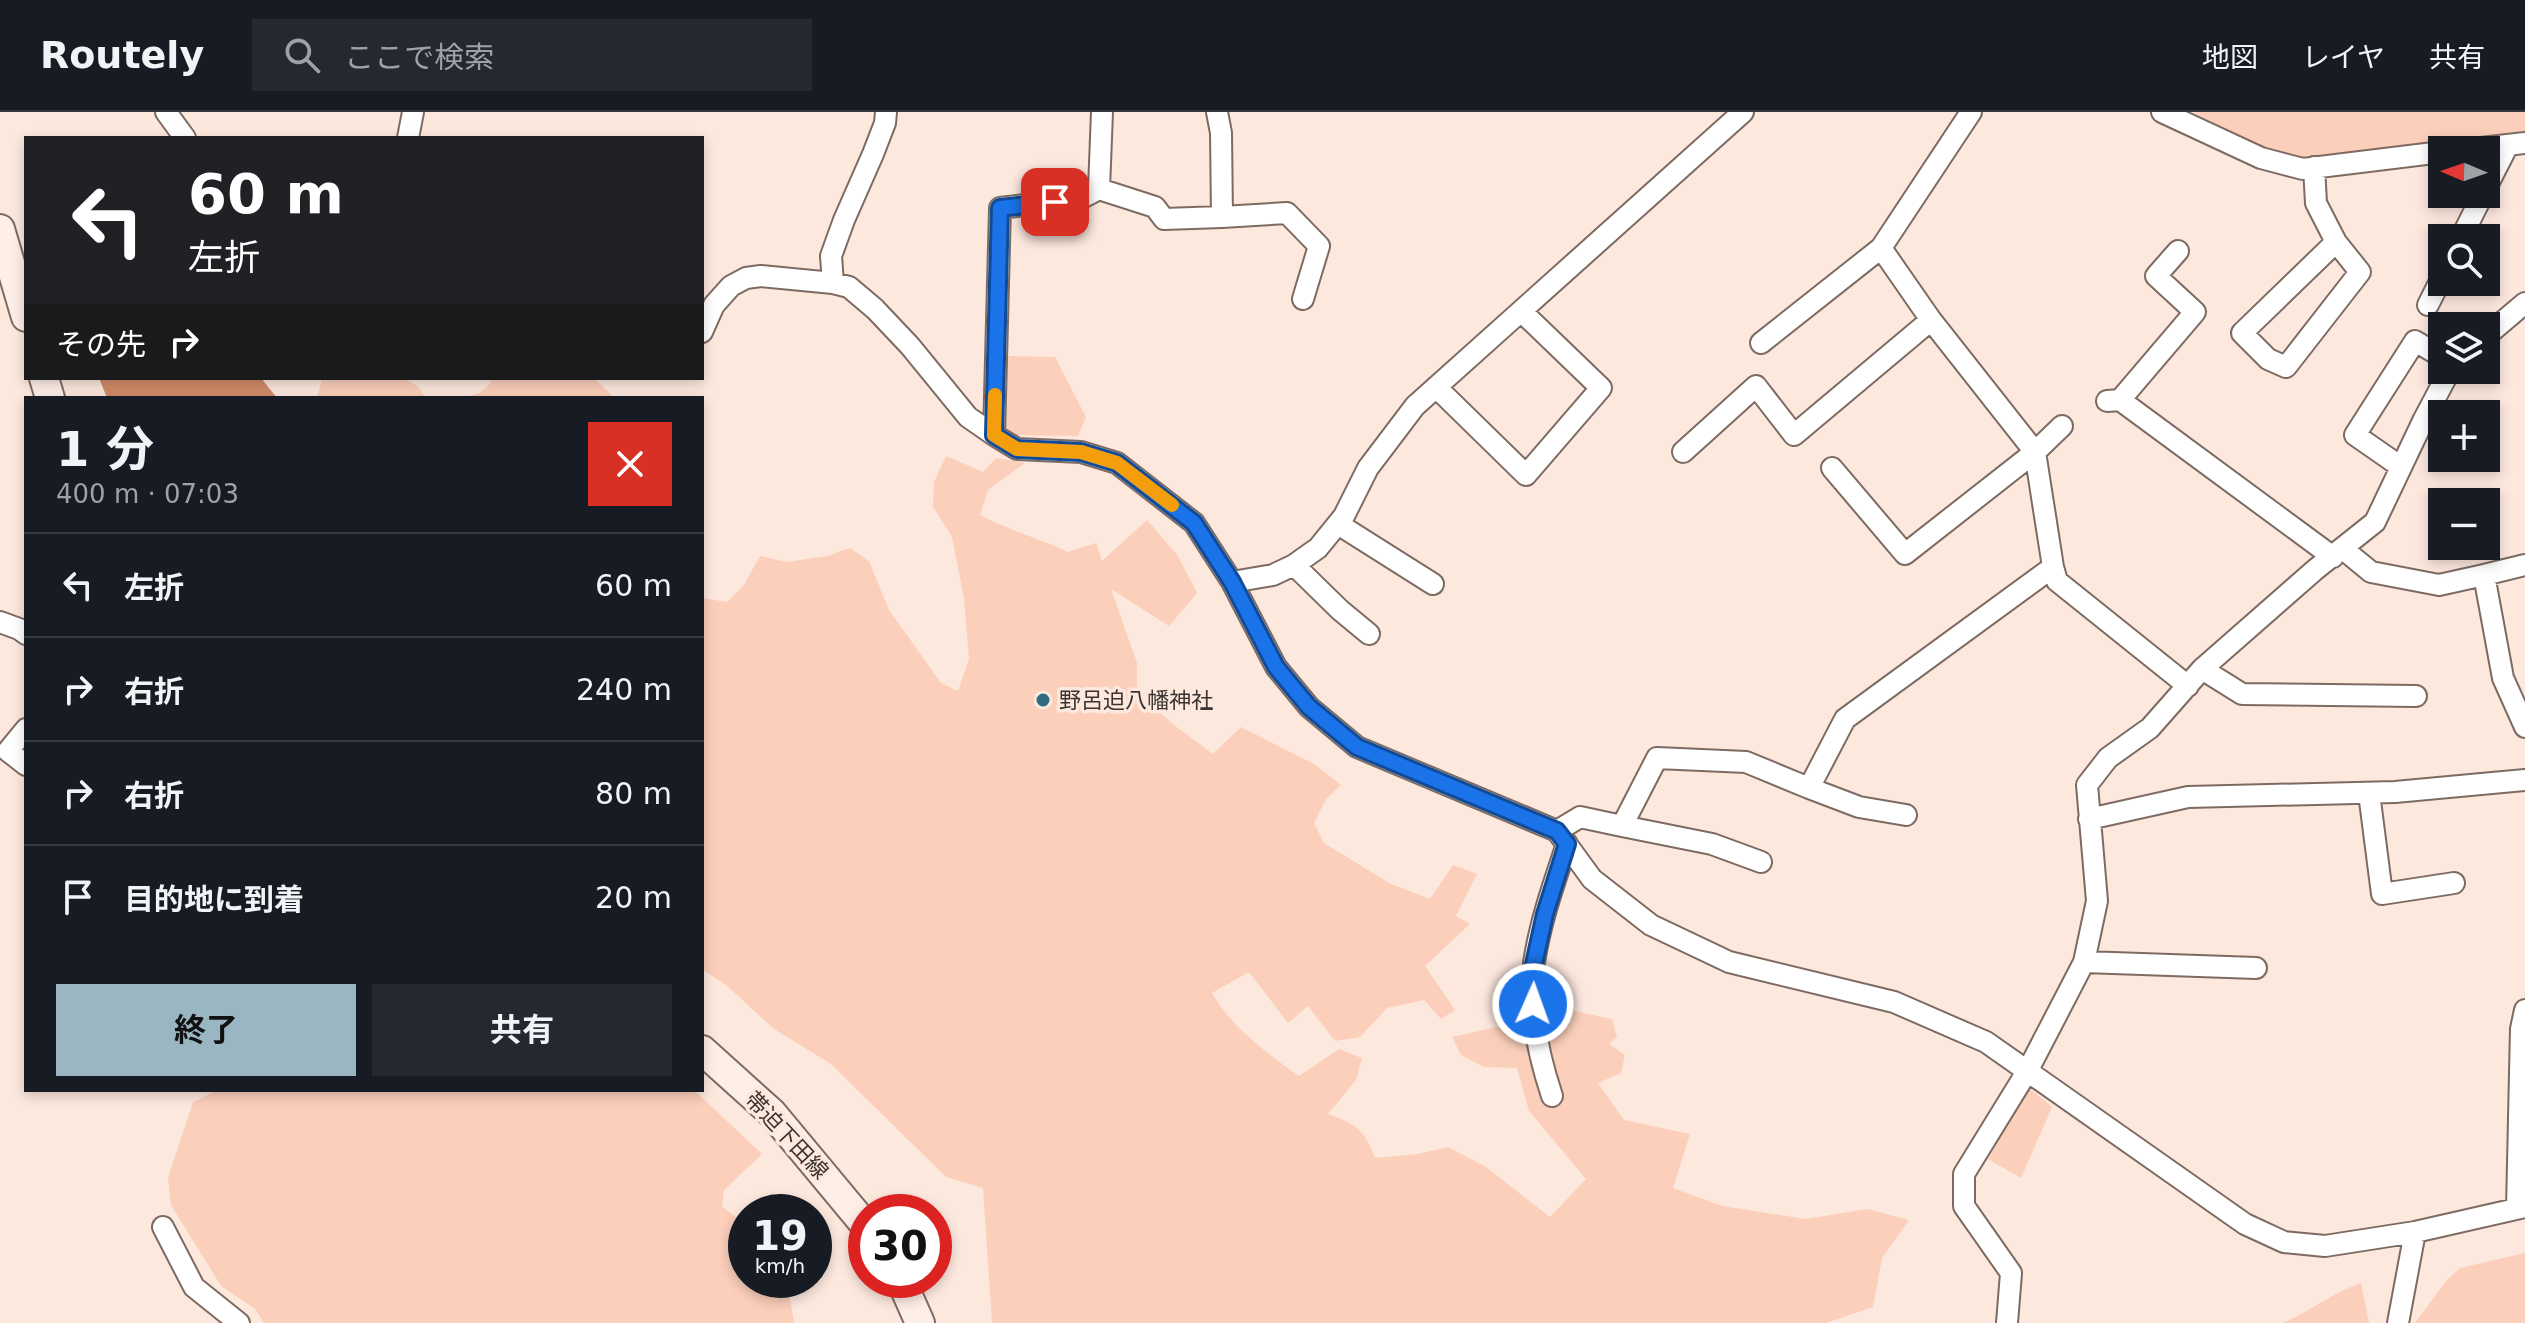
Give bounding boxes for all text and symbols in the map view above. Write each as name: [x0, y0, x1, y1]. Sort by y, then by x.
search box: [252, 19, 812, 91]
text: Routely: [40, 33, 204, 77]
icon: search: [280, 33, 324, 77]
text: ここで検索: [344, 40, 494, 75]
text: 地図: [2202, 41, 2258, 74]
text: レイヤ: [2302, 41, 2385, 74]
text: 共有: [2429, 41, 2485, 74]
north arrow: [2428, 136, 2500, 208]
map controls: [2428, 136, 2500, 560]
text: 60 m: [188, 161, 344, 226]
icon: left: [56, 168, 160, 272]
pin: [1021, 168, 1089, 236]
icon: arrive: [1033, 180, 1077, 224]
button: search: [2428, 224, 2500, 296]
text: 左折: [188, 237, 260, 278]
button: layers: [2428, 312, 2500, 384]
icon: right: [162, 320, 206, 364]
text: その先: [56, 327, 146, 362]
button: +: [2428, 400, 2500, 472]
text: 1 分: [56, 421, 154, 477]
button: close: [588, 422, 672, 506]
text: 400 m · 07:03: [56, 479, 239, 509]
button: −: [2428, 488, 2500, 560]
icon: left: [56, 563, 100, 607]
text: 60 m: [595, 568, 672, 603]
text: 左折: [124, 570, 184, 605]
icon: right: [56, 667, 100, 711]
text: 240 m: [576, 672, 672, 707]
text: 右折: [124, 674, 184, 709]
place label: 野呂迫八幡神社: [1059, 688, 1213, 713]
marker: 野呂迫八幡神社: [1034, 691, 1052, 709]
icon: right: [56, 771, 100, 815]
text: 80 m: [595, 776, 672, 811]
text: 右折: [124, 778, 184, 813]
icon: arrive: [56, 875, 100, 919]
text: 20 m: [595, 880, 672, 915]
text: 目的地に到着: [124, 882, 304, 917]
position arrow: [1491, 962, 1575, 1046]
button: 終了: [56, 984, 356, 1076]
button: 共有: [372, 984, 672, 1076]
street label: 帯迫下田線: [740, 1087, 833, 1184]
speed limit sign: 30: [848, 1194, 952, 1298]
text: 19: [752, 1213, 808, 1259]
text: km/h: [755, 1254, 805, 1278]

